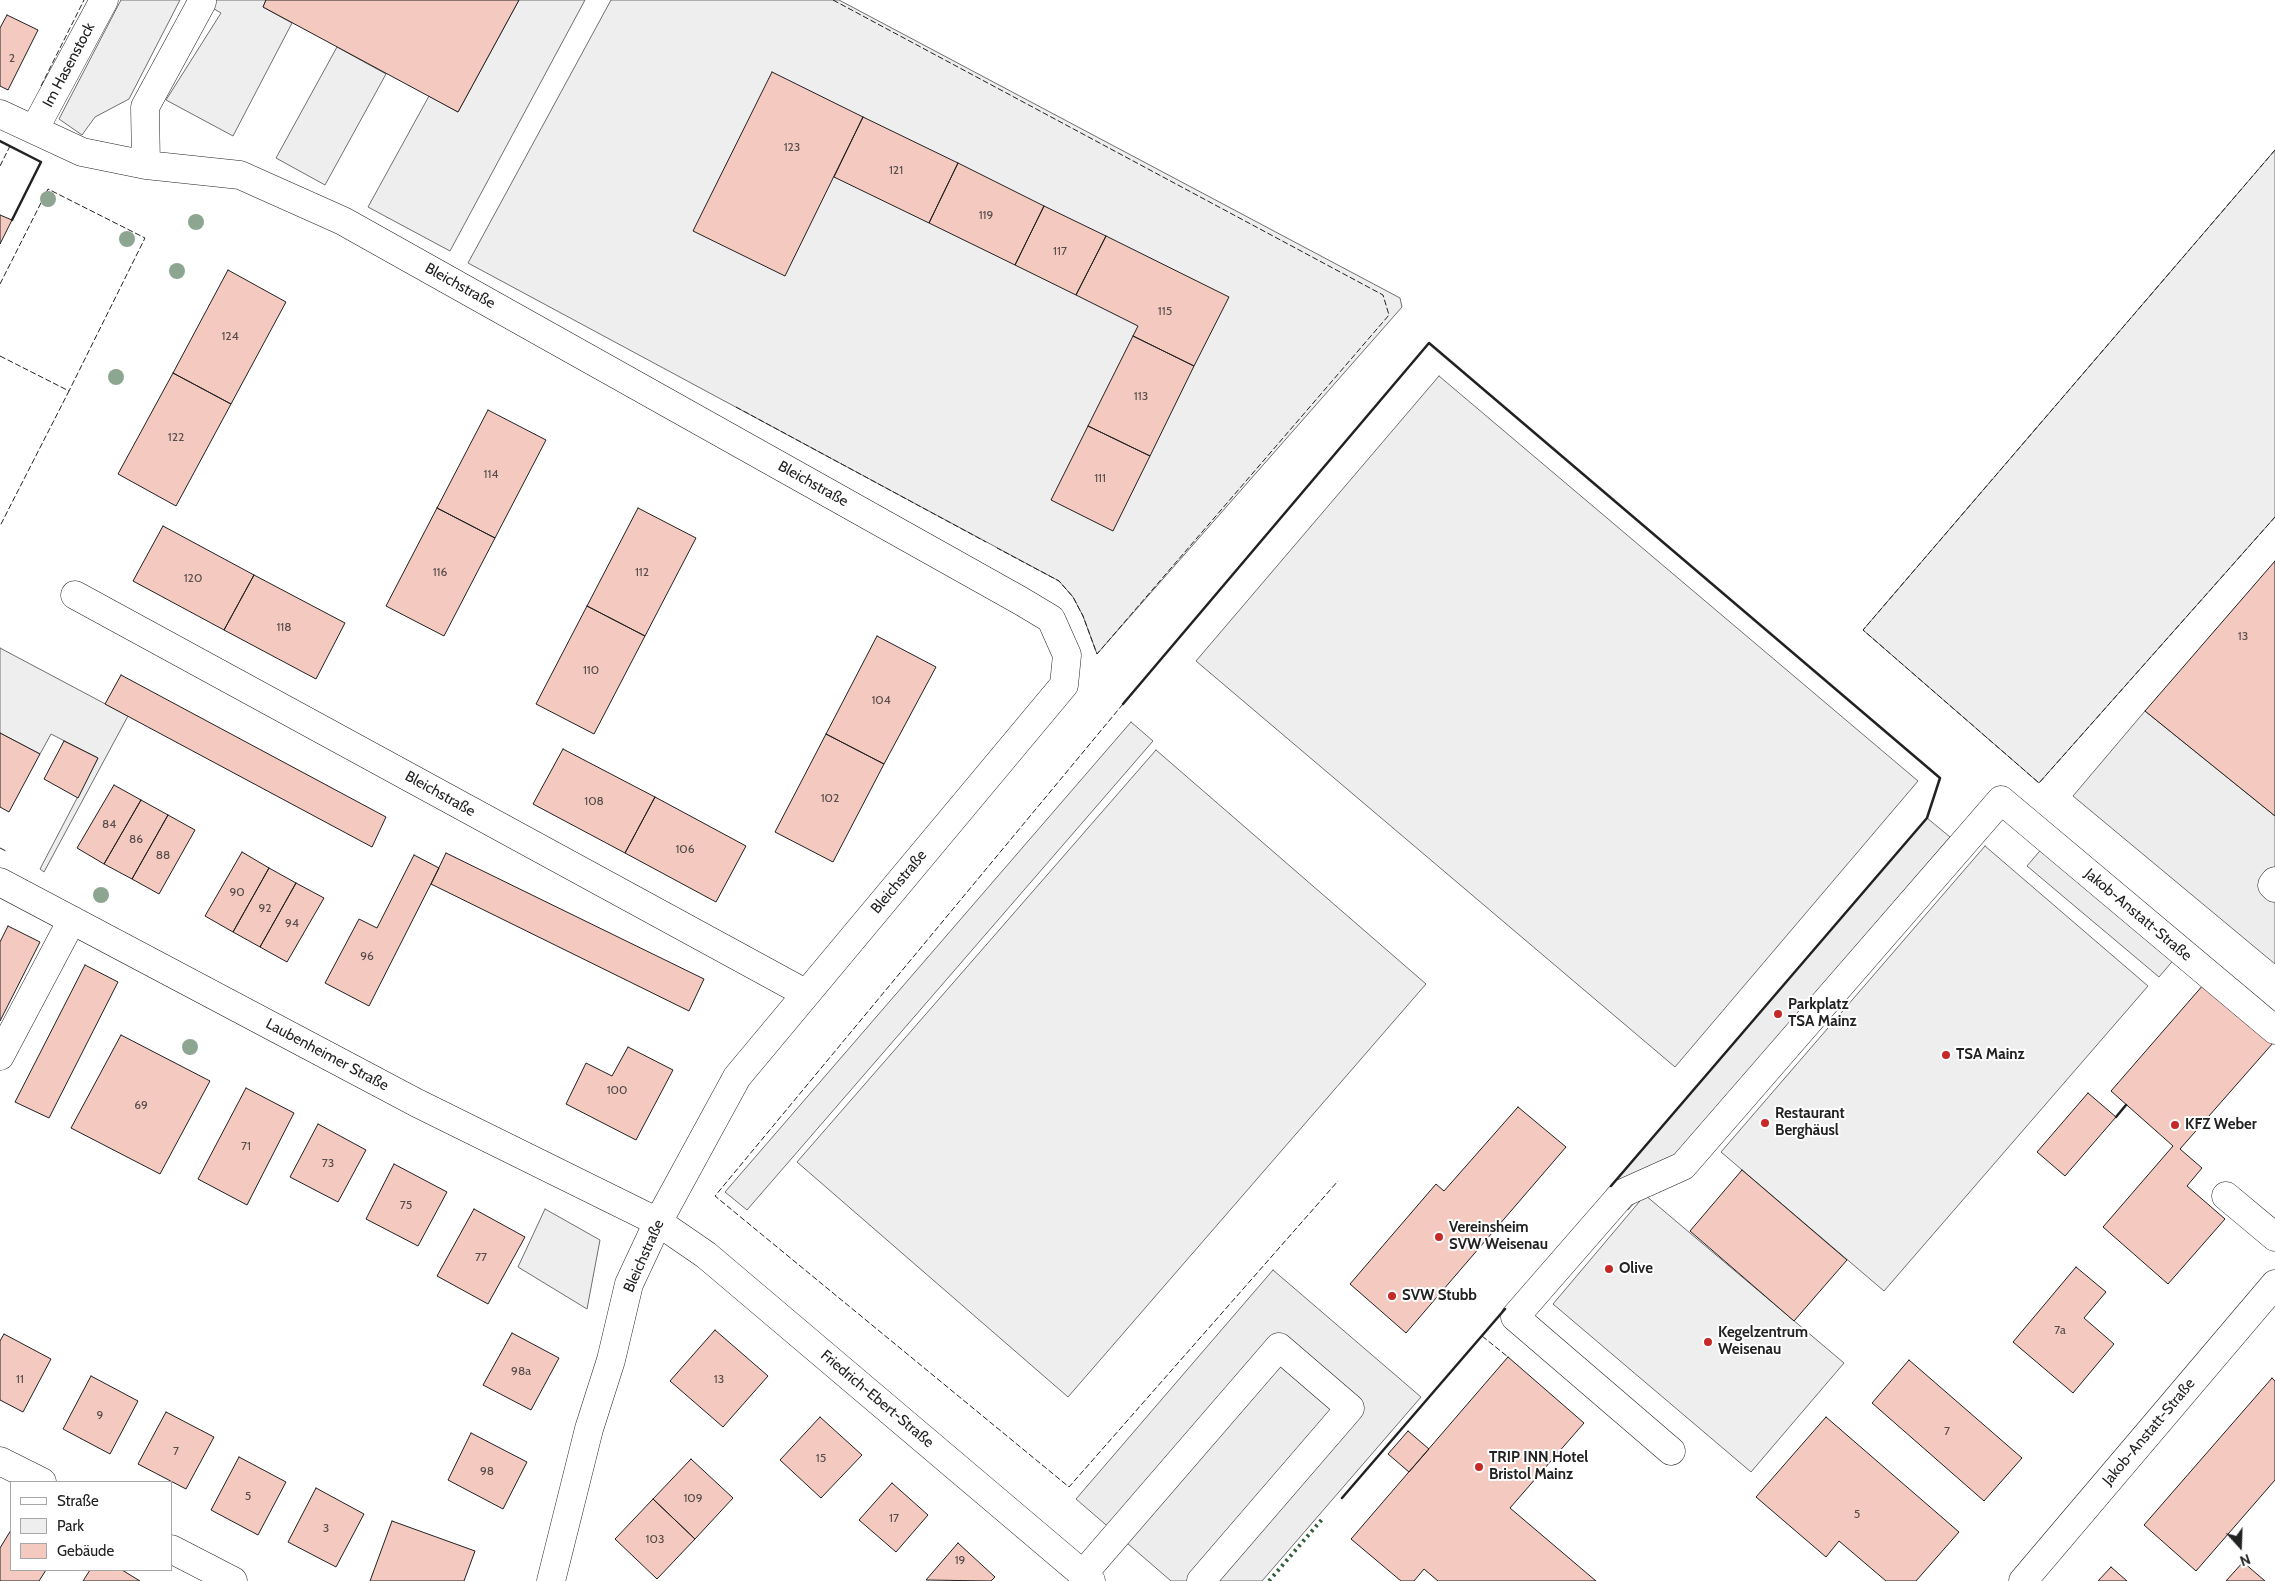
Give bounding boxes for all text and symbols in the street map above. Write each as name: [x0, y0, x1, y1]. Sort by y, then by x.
street label: Im Hasenstock: [39, 20, 99, 110]
house number: 2: [9, 51, 15, 65]
house number: 123: [784, 140, 800, 154]
house number: 121: [889, 163, 903, 177]
house number: 119: [979, 208, 993, 222]
house number: 117: [1053, 244, 1067, 258]
street label: Bleichstraße: [422, 259, 498, 313]
house number: 115: [1158, 304, 1172, 318]
house number: 124: [221, 329, 239, 343]
house number: 113: [1134, 389, 1148, 403]
house number: 122: [168, 430, 184, 444]
street label: Bleichstraße: [775, 457, 851, 511]
house number: 114: [484, 467, 498, 481]
house number: 111: [1094, 471, 1106, 485]
house number: 116: [433, 565, 447, 579]
house number: 112: [635, 565, 649, 579]
house number: 120: [184, 571, 202, 585]
house number: 118: [276, 620, 292, 634]
house number: 13: [2238, 629, 2248, 643]
house number: 110: [583, 663, 599, 677]
house number: 104: [871, 693, 891, 707]
street label: Bleichstraße: [402, 767, 478, 821]
house number: 102: [821, 791, 839, 805]
house number: 108: [584, 794, 604, 808]
house number: 84: [102, 817, 116, 831]
house number: 86: [129, 832, 143, 846]
house number: 106: [675, 842, 695, 856]
street label: Bleichstraße: [867, 847, 931, 917]
house number: 88: [156, 848, 170, 862]
street label: Jakob-Anstatt-Straße: [2081, 865, 2195, 965]
house number: 90: [229, 885, 245, 899]
house number: 92: [258, 901, 272, 915]
house number: 94: [285, 916, 299, 930]
house number: 96: [360, 949, 374, 963]
place label: Parkplatz TSA Mainz: [1788, 996, 1857, 1031]
marker: Parkplatz TSA Mainz: [1772, 1008, 1784, 1020]
street label: Laubenheimer Straße: [262, 1015, 392, 1095]
place label: TSA Mainz: [1956, 1046, 2025, 1064]
marker: TSA Mainz: [1940, 1049, 1952, 1061]
house number: 100: [607, 1083, 627, 1097]
house number: 69: [134, 1098, 148, 1112]
place label: Restaurant Berghäusl: [1775, 1105, 1845, 1140]
place label: KFZ Weber: [2185, 1116, 2257, 1134]
marker: Restaurant Berghäusl: [1759, 1117, 1771, 1129]
marker: KFZ Weber: [2169, 1119, 2181, 1131]
house number: 71: [241, 1139, 251, 1153]
house number: 73: [322, 1156, 334, 1170]
house number: 75: [400, 1198, 412, 1212]
street label: Bleichstraße: [620, 1217, 668, 1295]
place label: Vereinsheim SVW Weisenau: [1449, 1219, 1548, 1254]
marker: Vereinsheim SVW Weisenau: [1433, 1231, 1445, 1243]
house number: 77: [475, 1250, 487, 1264]
place label: Olive: [1619, 1260, 1653, 1278]
marker: Olive: [1603, 1263, 1615, 1275]
place label: SVW Stubb: [1402, 1287, 1477, 1305]
marker: SVW Stubb: [1386, 1290, 1398, 1302]
house number: 7a: [2054, 1323, 2066, 1337]
place label: Kegelzentrum Weisenau: [1718, 1324, 1808, 1359]
marker: Kegelzentrum Weisenau: [1702, 1336, 1714, 1348]
street label: Friedrich-Ebert-Straße: [817, 1346, 937, 1452]
house number: 98a: [511, 1364, 531, 1378]
house number: 11: [16, 1372, 24, 1386]
house number: 13: [714, 1372, 724, 1386]
street label: Jakob-Anstatt-Straße: [2099, 1375, 2199, 1489]
house number: 9: [97, 1408, 103, 1422]
house number: 7: [1944, 1424, 1950, 1438]
house number: 7: [173, 1444, 179, 1458]
place label: TRIP INN Hotel Bristol Mainz: [1489, 1449, 1588, 1484]
house number: 15: [816, 1451, 826, 1465]
marker: TRIP INN Hotel Bristol Mainz: [1473, 1461, 1485, 1473]
house number: 98: [480, 1464, 494, 1478]
legend: [10, 1481, 172, 1571]
house number: 5: [245, 1489, 251, 1503]
house number: 109: [683, 1491, 703, 1505]
text: Straße: [57, 1492, 99, 1510]
house number: 5: [1854, 1507, 1860, 1521]
house number: 17: [889, 1511, 899, 1525]
text: Park: [57, 1517, 84, 1535]
house number: 3: [323, 1521, 329, 1535]
north arrow: [2215, 1521, 2265, 1571]
house number: 103: [646, 1532, 664, 1546]
text: Gebäude: [57, 1542, 114, 1560]
text: N: [2237, 1550, 2253, 1570]
house number: 19: [955, 1553, 965, 1567]

